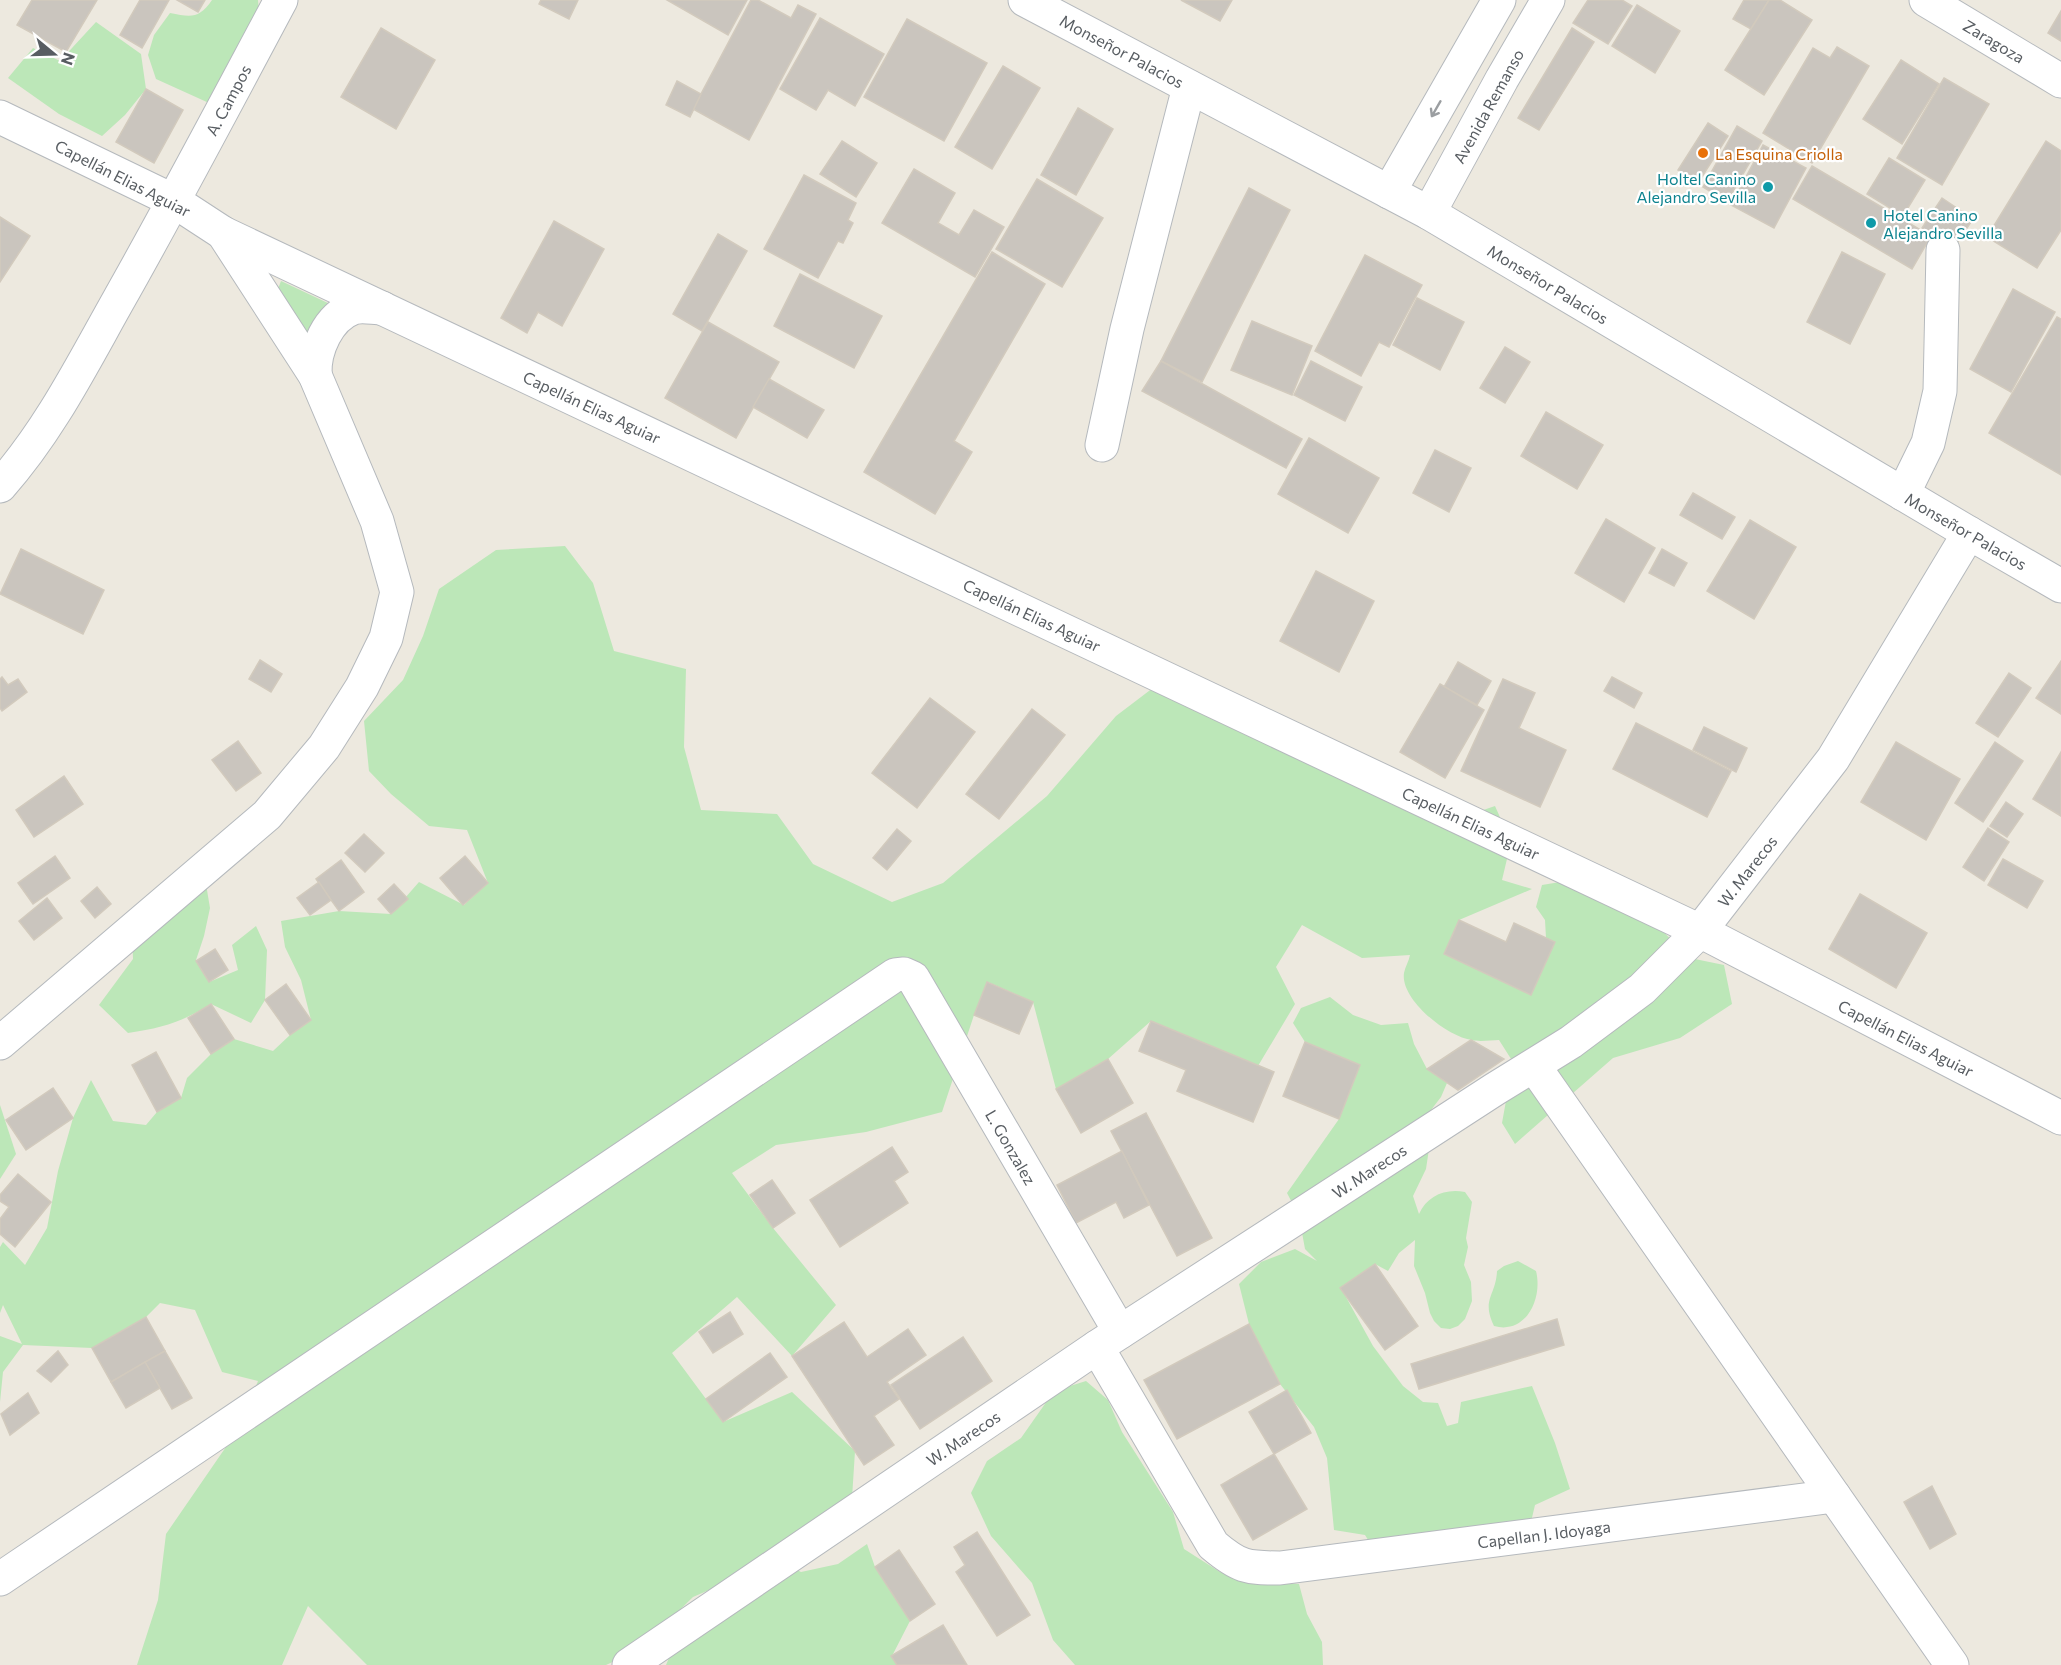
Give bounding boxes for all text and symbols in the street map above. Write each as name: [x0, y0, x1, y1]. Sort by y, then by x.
street label: Monseñor Palacios: [1057, 10, 1187, 92]
street label: Zaragoza: [1960, 15, 2028, 67]
north arrow: [24, 24, 84, 84]
street label: Avenida Remanso: [1449, 46, 1527, 166]
text: N: [58, 50, 80, 68]
street label: A. Campos: [201, 61, 255, 139]
one-way arrow: [1430, 100, 1442, 117]
street label: Capellán Elias Aguiar: [52, 136, 194, 221]
place label: La Esquina Criolla: [1715, 144, 1843, 163]
marker: La Esquina Criolla: [1696, 146, 1710, 160]
place label: Holtel Canino Alejandro Sevilla: [1636, 169, 1756, 206]
marker: Holtel Canino Alejandro Sevilla: [1761, 180, 1775, 194]
place label: Hotel Canino Alejandro Sevilla: [1883, 205, 2003, 242]
marker: Hotel Canino Alejandro Sevilla: [1864, 216, 1878, 230]
street label: Monseñor Palacios: [1484, 240, 1612, 328]
street label: Capellán Elias Aguiar: [520, 367, 664, 447]
street label: Monseñor Palacios: [1902, 488, 2030, 574]
street label: Capellán Elias Aguiar: [960, 575, 1104, 655]
street label: Capellán Elias Aguiar: [1399, 783, 1543, 863]
street label: W. Marecos: [1713, 832, 1781, 910]
street label: Capellán Elias Aguiar: [1835, 996, 1977, 1081]
street label: L. Gonzalez: [982, 1106, 1040, 1188]
street label: W. Marecos: [1328, 1140, 1410, 1202]
street label: W. Marecos: [923, 1406, 1003, 1470]
street label: Capellan J. Idoyaga: [1476, 1516, 1612, 1552]

